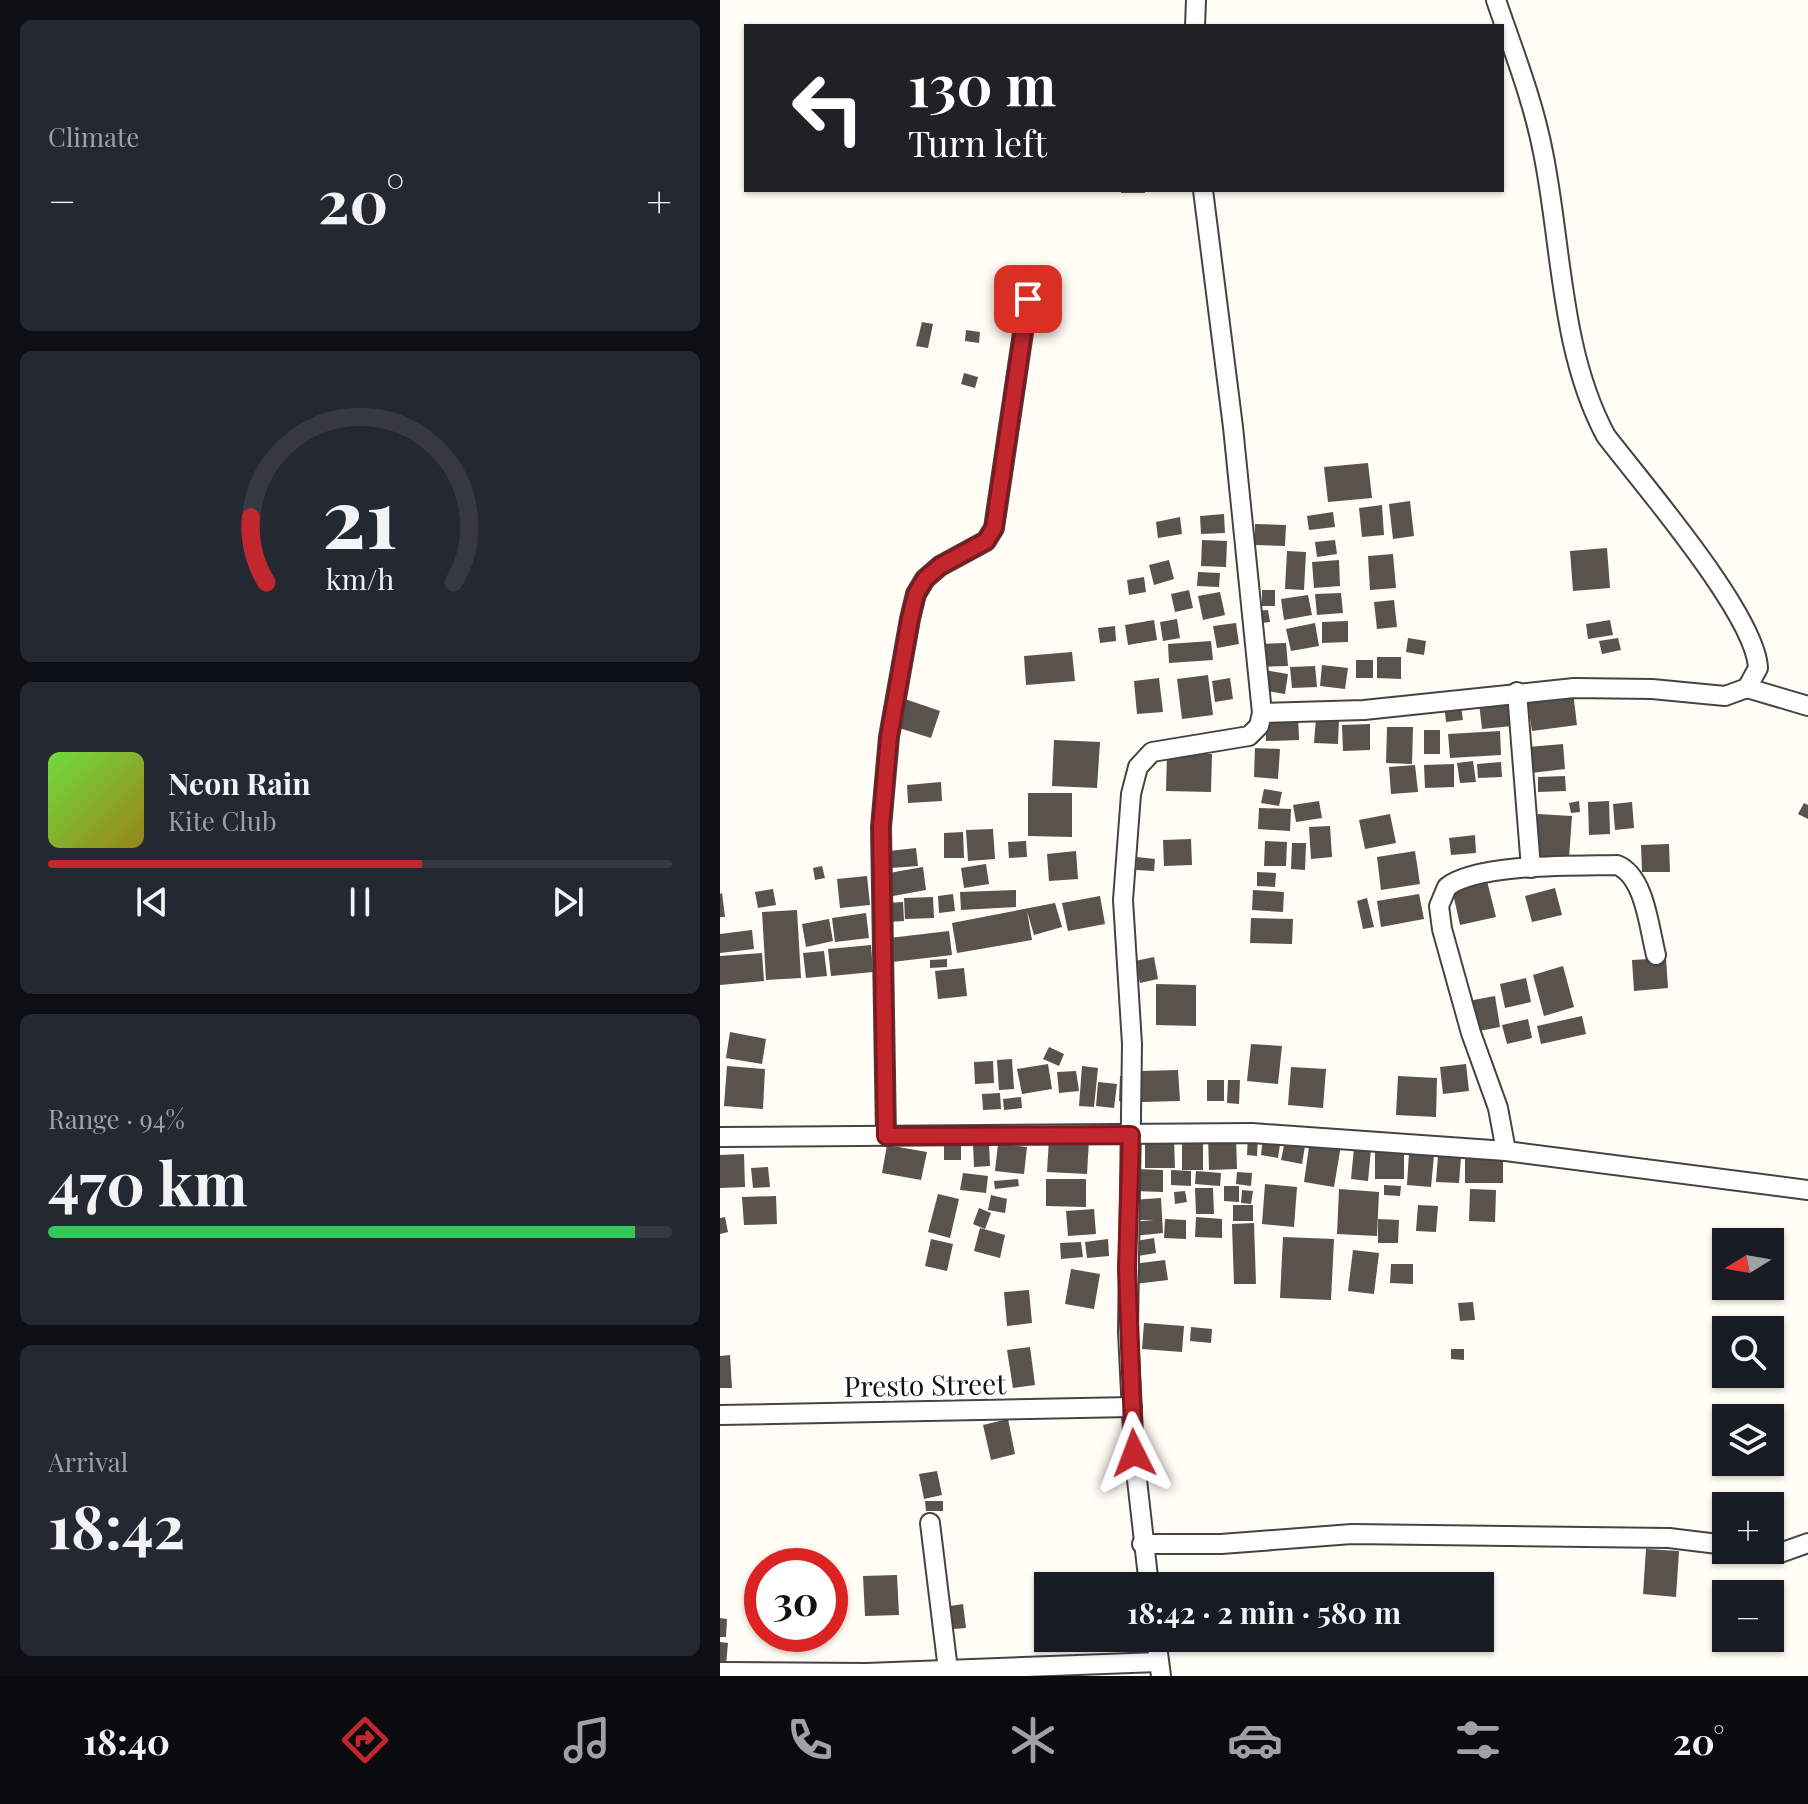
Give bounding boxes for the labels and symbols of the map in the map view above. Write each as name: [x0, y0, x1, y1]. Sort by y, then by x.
pin: [994, 265, 1062, 333]
north arrow: [1712, 1228, 1784, 1300]
street label: Presto Street: [844, 1364, 1008, 1404]
position arrow: [1092, 1411, 1176, 1495]
speed limit sign: 30: [744, 1548, 848, 1652]

